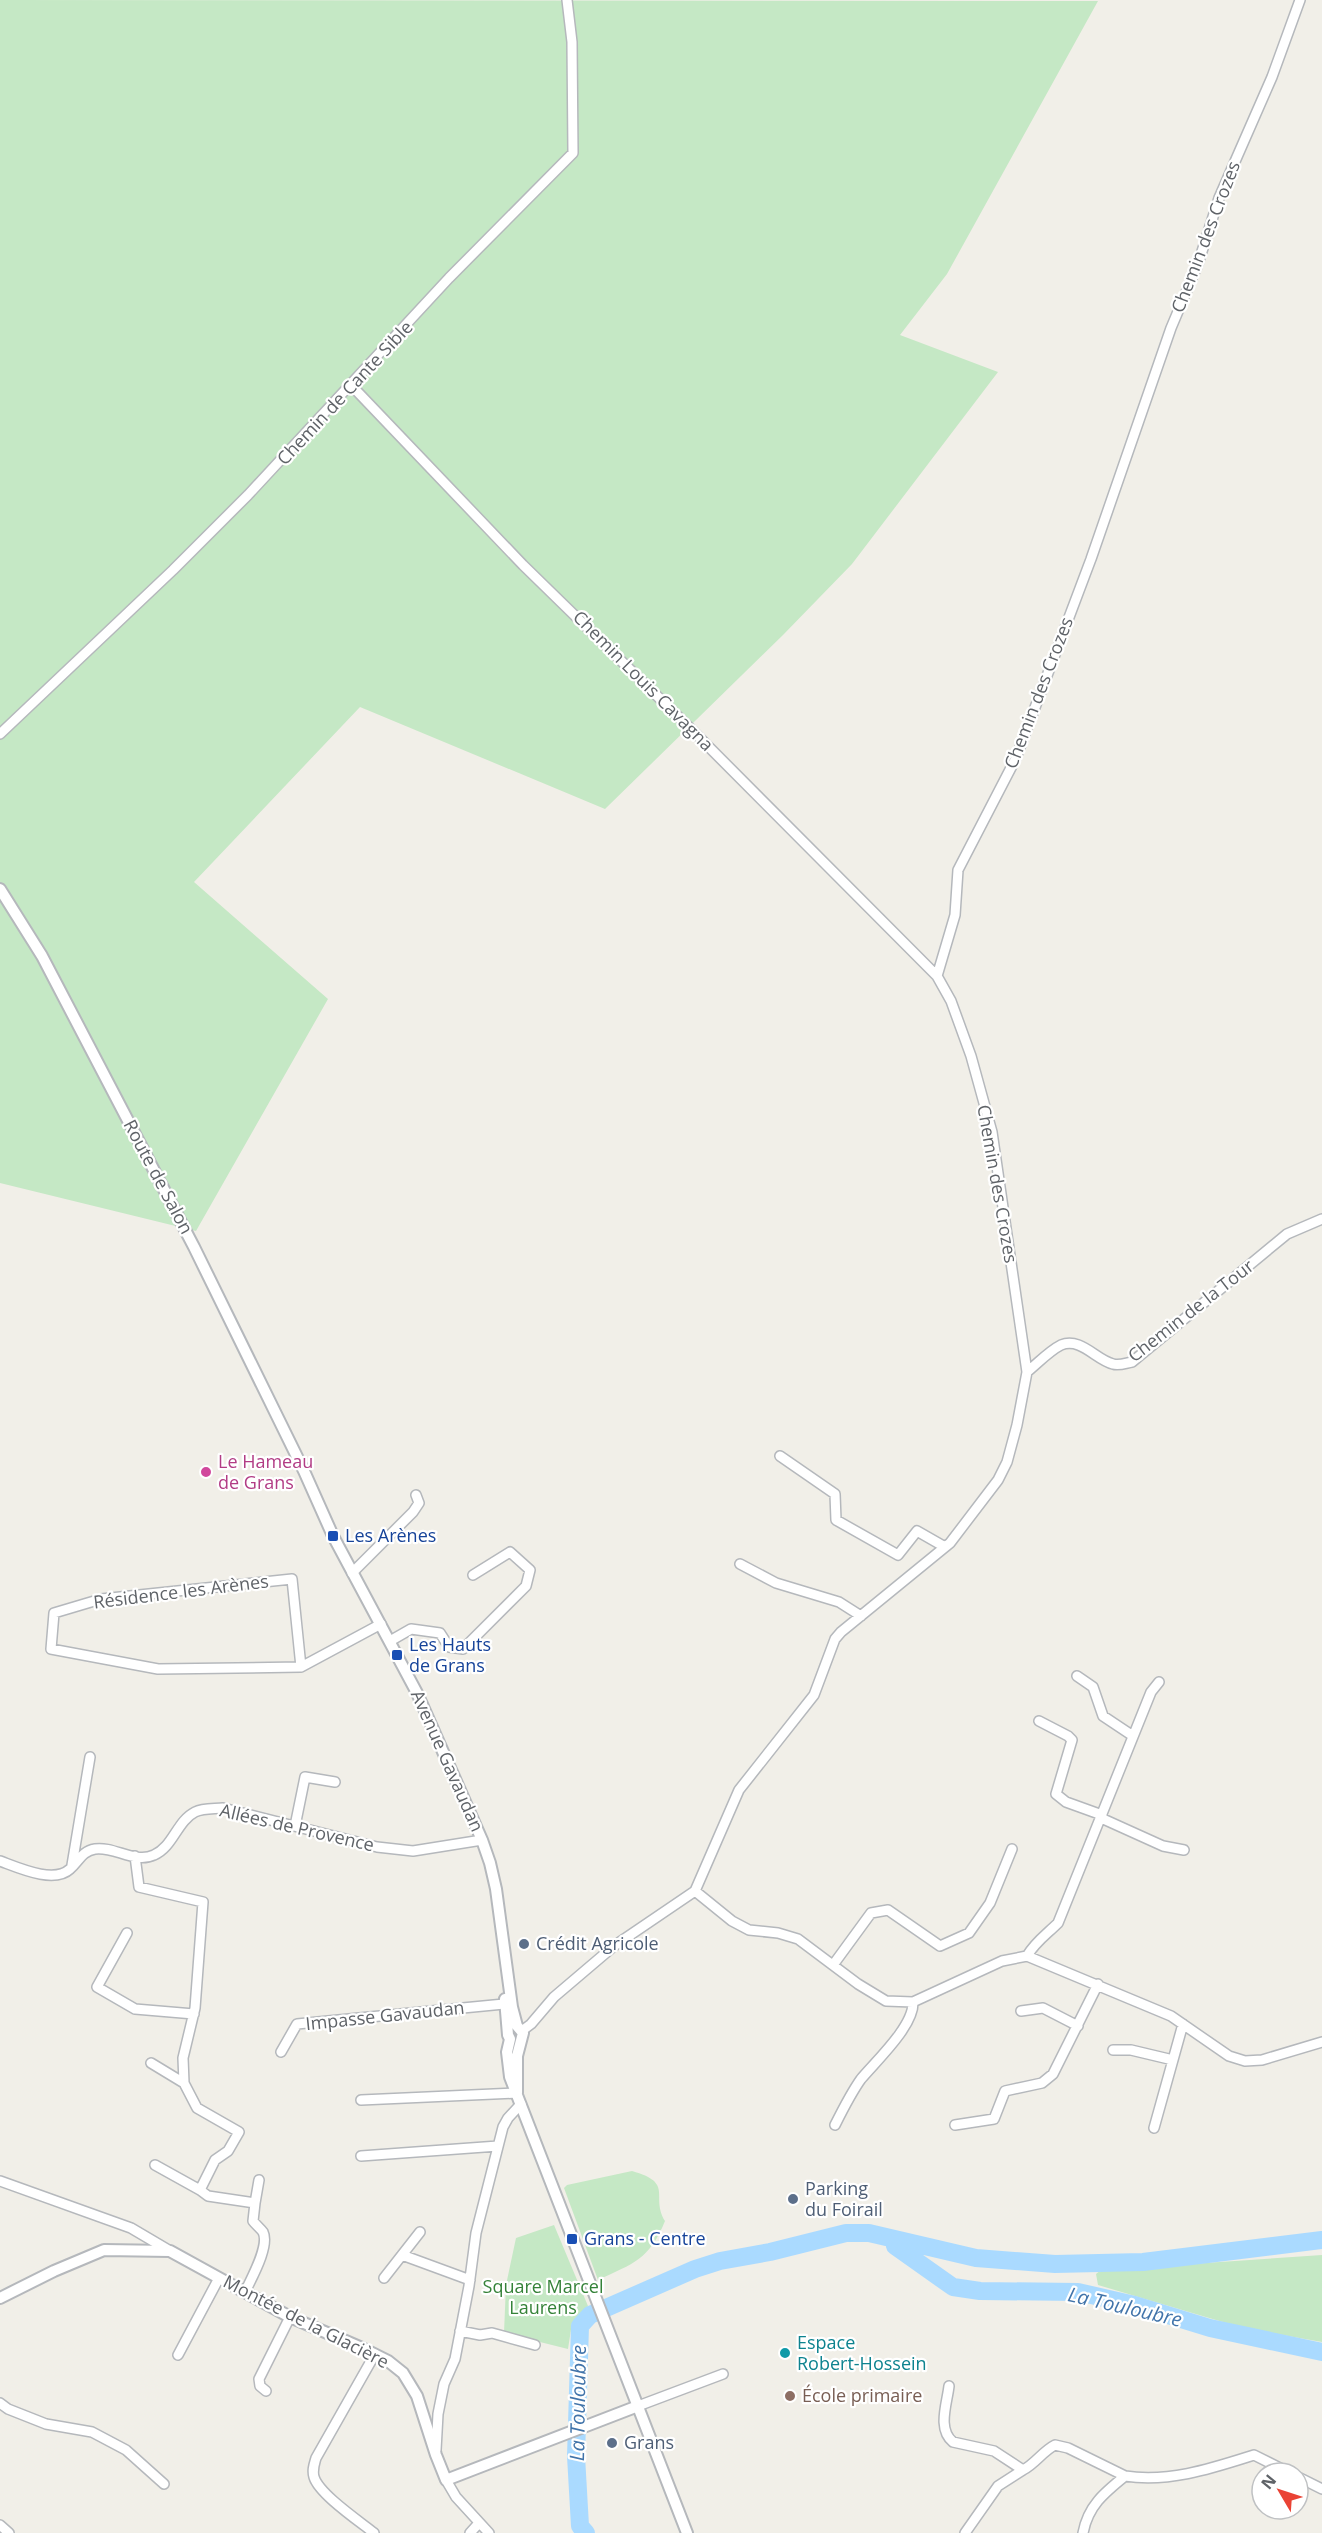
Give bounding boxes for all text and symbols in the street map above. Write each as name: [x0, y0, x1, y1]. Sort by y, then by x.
street label: Chemin des Crozes: [1165, 157, 1245, 316]
street label: Chemin de Cante Sible: [271, 315, 417, 470]
street label: Chemin Louis Cavagna: [568, 605, 719, 756]
street label: Chemin des Crozes: [998, 613, 1078, 772]
street label: Chemin des Crozes: [972, 1103, 1024, 1265]
street label: Route de Salon: [119, 1115, 199, 1238]
street label: Chemin de la Tour: [1122, 1253, 1259, 1367]
place label: Le Hameau de Grans: [218, 1449, 313, 1494]
marker: Le Hameau de Grans: [199, 1465, 213, 1479]
place label: Les Arènes: [345, 1523, 436, 1547]
marker: Les Arènes: [326, 1529, 340, 1543]
street label: Résidence les Arènes: [92, 1568, 270, 1614]
place label: Les Hauts de Grans: [409, 1632, 491, 1677]
marker: Les Hauts de Grans: [390, 1648, 404, 1662]
street label: Avenue Gavaudan: [406, 1686, 490, 1835]
street label: Allées de Provence: [218, 1798, 377, 1856]
place label: Crédit Agricole: [536, 1931, 659, 1955]
marker: Crédit Agricole: [517, 1937, 531, 1951]
street label: Impasse Gavaudan: [304, 1995, 466, 2035]
place label: Parking du Foirail: [805, 2176, 883, 2221]
marker: Parking du Foirail: [786, 2192, 800, 2206]
place label: Grans - Centre: [584, 2226, 706, 2250]
marker: Grans - Centre: [565, 2232, 579, 2246]
street label: Montée de la Glacière: [220, 2269, 393, 2373]
park label: Square Marcel Laurens: [483, 2274, 603, 2319]
water label: La Touloubre: [1066, 2280, 1185, 2333]
place label: Espace Robert-Hossein: [797, 2330, 927, 2375]
water label: La Touloubre: [563, 2345, 592, 2461]
marker: Espace Robert-Hossein: [778, 2346, 792, 2360]
place label: École primaire: [802, 2383, 922, 2407]
marker: École primaire: [783, 2389, 797, 2403]
place label: Grans: [624, 2430, 674, 2454]
marker: Grans: [605, 2436, 619, 2450]
north arrow: [1250, 2461, 1310, 2521]
text: N: [1256, 2470, 1281, 2494]

